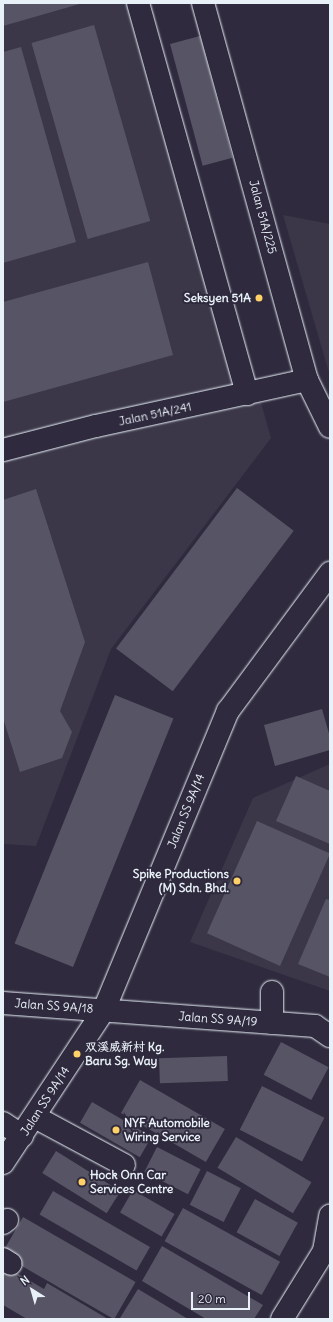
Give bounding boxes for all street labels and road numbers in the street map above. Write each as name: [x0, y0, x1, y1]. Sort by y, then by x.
street label: Jalan 51A/225: [246, 178, 280, 256]
street label: Jalan 51A/241: [117, 399, 193, 429]
street label: Jalan SS 9A/14: [165, 772, 207, 850]
street label: Jalan SS 9A/18: [14, 996, 94, 1016]
street label: Jalan SS 9A/19: [178, 1009, 258, 1029]
street label: Jalan SS 9A/14: [17, 1064, 73, 1138]

